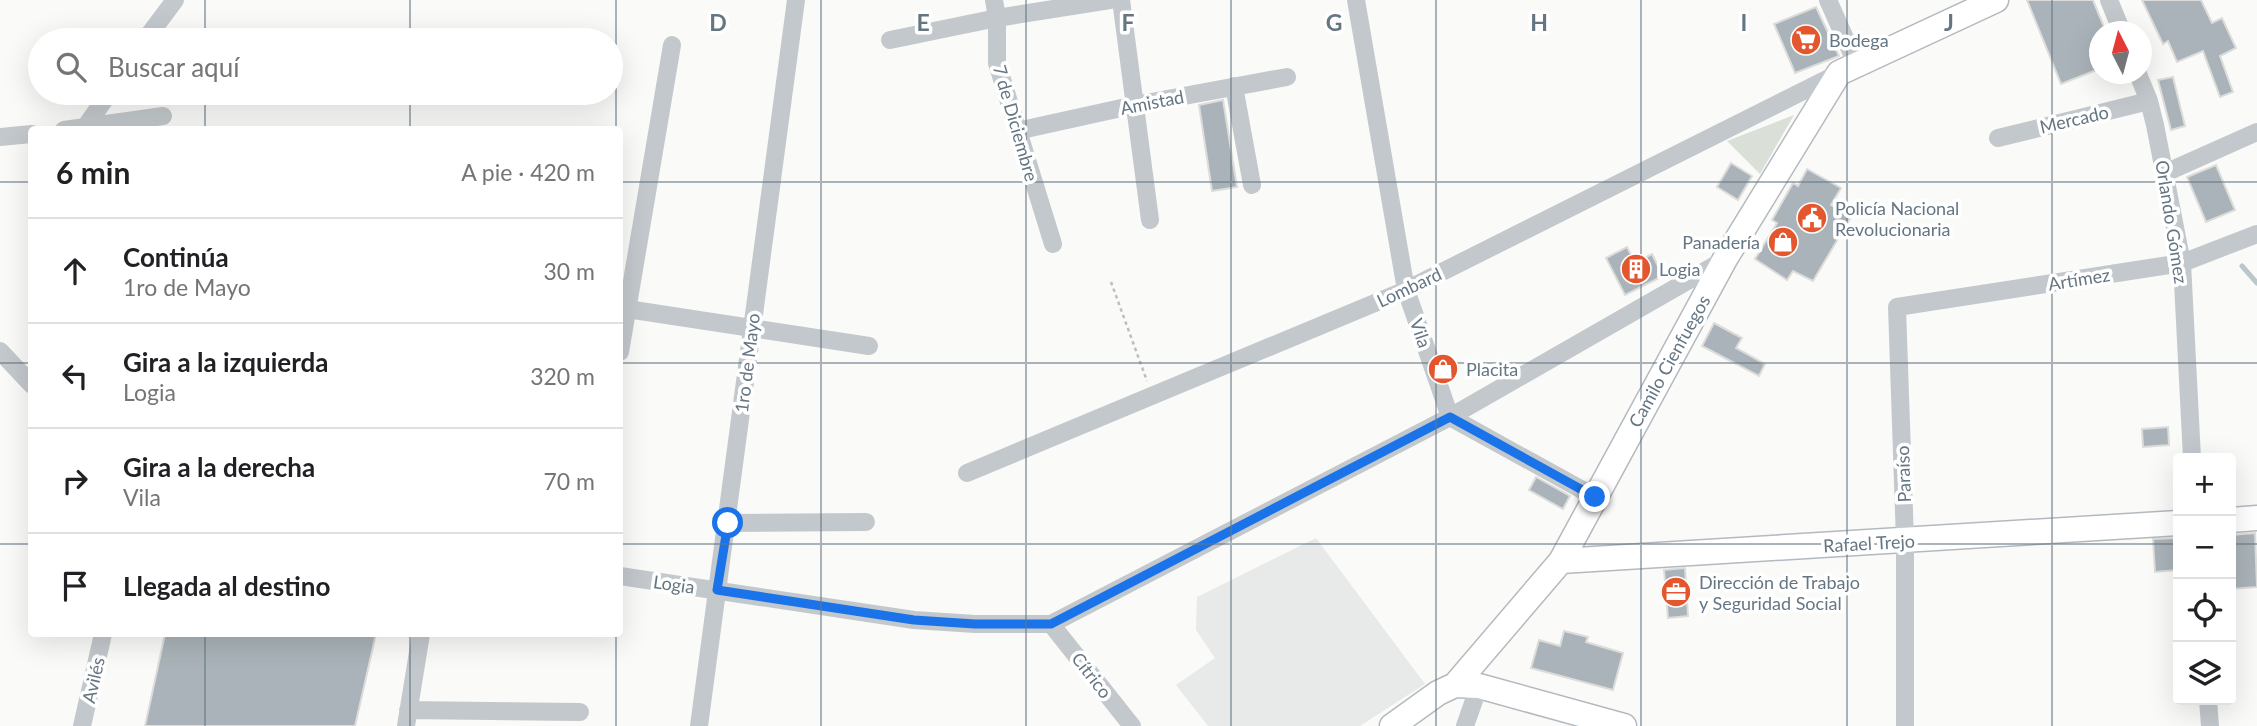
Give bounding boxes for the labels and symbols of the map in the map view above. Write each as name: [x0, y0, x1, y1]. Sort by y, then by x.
text: D: [709, 8, 727, 36]
text: E: [916, 8, 930, 36]
text: F: [1121, 8, 1135, 36]
text: G: [1326, 8, 1342, 36]
text: H: [1530, 8, 1548, 36]
text: I: [1741, 8, 1747, 36]
text: J: [1944, 8, 1954, 36]
north arrow: [2089, 21, 2152, 84]
supermarket icon: Bodega: [1789, 23, 1823, 57]
place label: Bodega: [1829, 29, 1889, 51]
street label: 7 de Diciembre: [989, 62, 1043, 184]
street label: Amistad: [1118, 85, 1186, 119]
street label: Mercado: [2037, 100, 2111, 138]
street label: Orlando Gómez: [2151, 159, 2193, 285]
place label: Policía Nacional Revolucionaria: [1835, 197, 1959, 240]
public building icon: Policía Nacional Revolucionaria: [1795, 201, 1829, 235]
shop icon: Panadería: [1766, 225, 1800, 259]
place label: Panadería: [1682, 231, 1760, 253]
building icon: Logia: [1619, 252, 1653, 286]
place label: Logia: [1659, 258, 1700, 280]
street label: Lombard: [1373, 262, 1445, 312]
street label: Artímez: [2047, 263, 2111, 295]
street label: Camilo Cienfuegos: [1624, 291, 1715, 431]
street label: 1ro de Mayo: [730, 312, 764, 414]
street label: Vila: [1406, 315, 1436, 351]
shop icon: Placita: [1426, 352, 1460, 386]
place label: Placita: [1466, 358, 1518, 380]
street label: Paraíso: [1891, 445, 1915, 503]
route end: [1579, 481, 1610, 512]
route start: [712, 507, 743, 538]
street label: Rafael Trejo: [1823, 530, 1915, 556]
street label: Logia: [652, 570, 696, 598]
place label: Dirección de Trabajo y Seguridad Social: [1699, 571, 1860, 614]
office icon: Dirección de Trabajo y Seguridad Social: [1659, 575, 1693, 609]
street label: Cítrico: [1067, 648, 1117, 702]
street label: Avilés: [77, 655, 109, 705]

